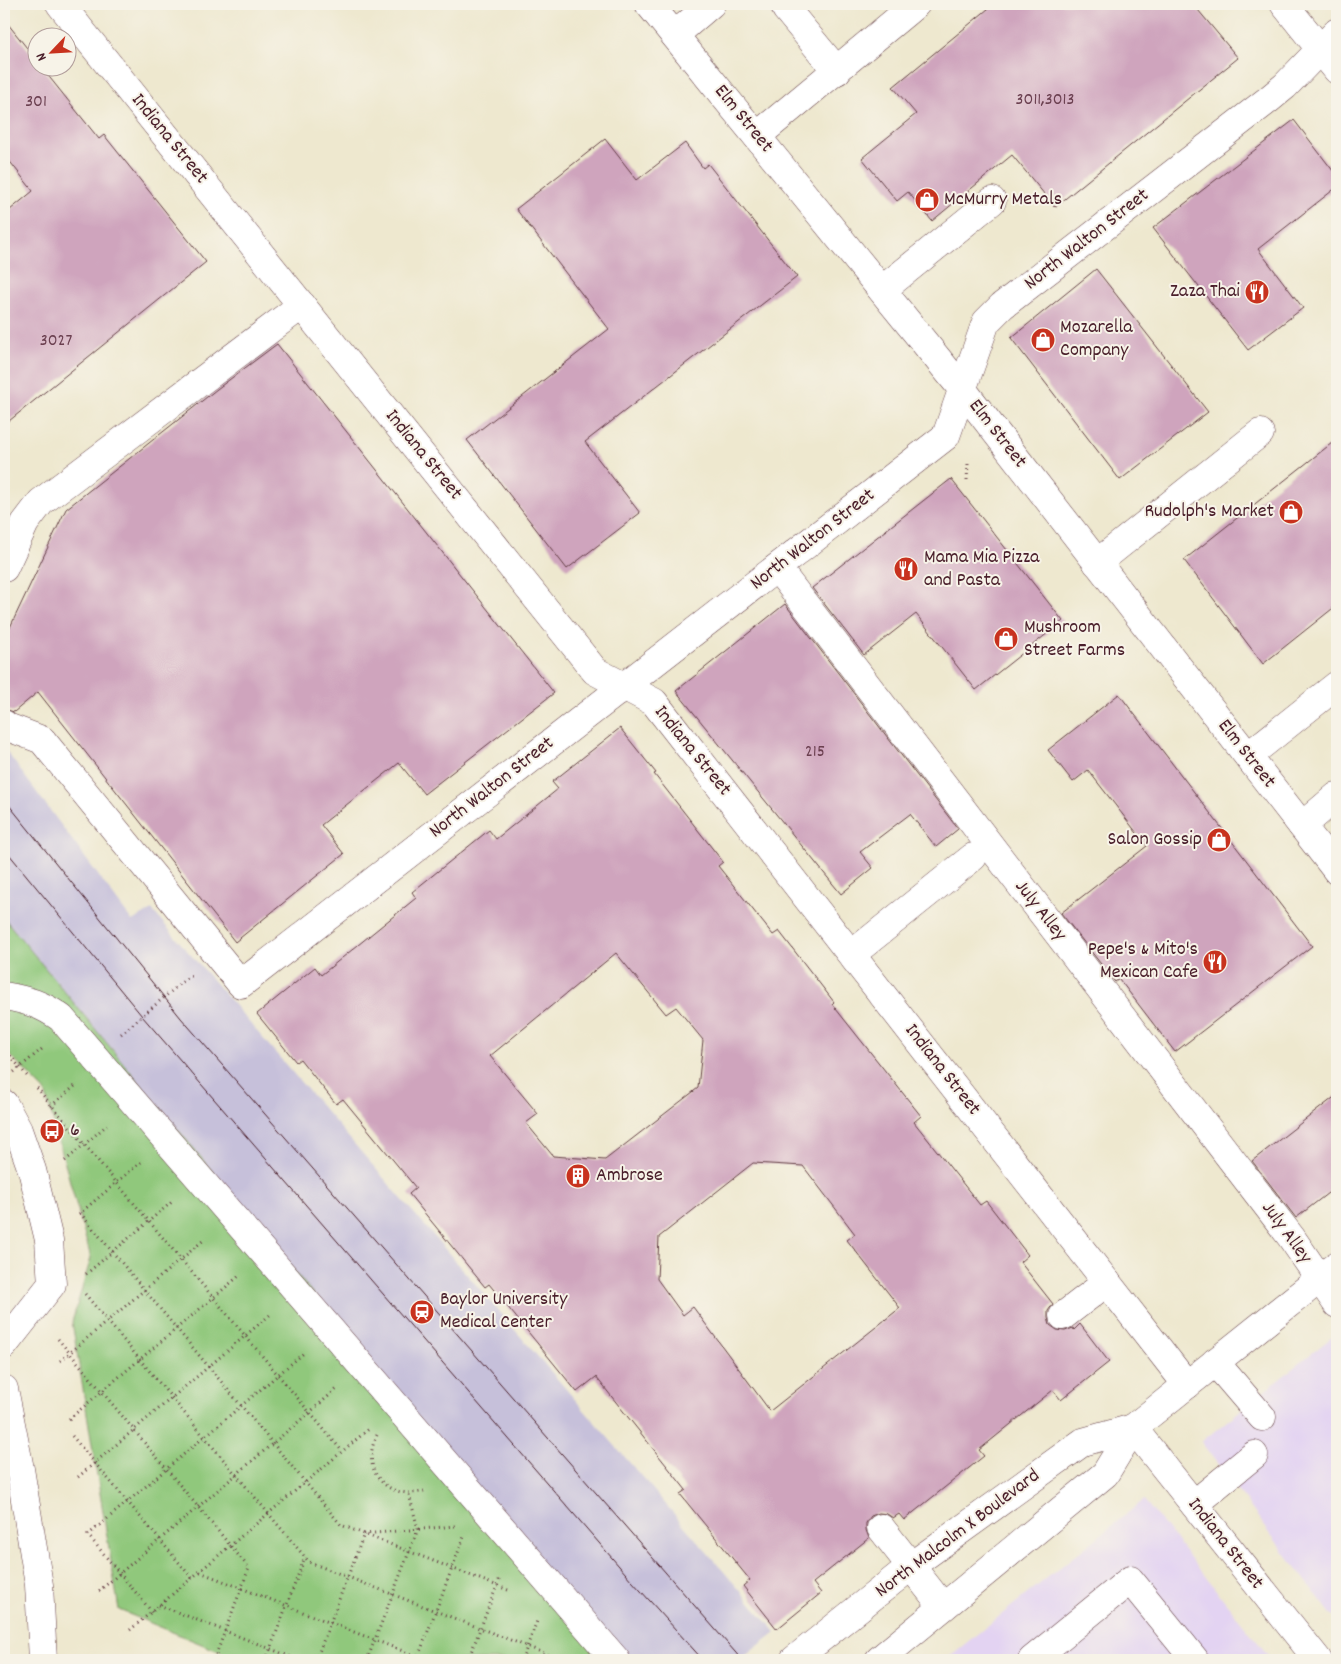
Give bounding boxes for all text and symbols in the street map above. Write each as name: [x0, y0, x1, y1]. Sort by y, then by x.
north arrow: [28, 28, 78, 78]
text: N: [31, 49, 53, 64]
street label: Elm Street: [707, 79, 779, 159]
street label: Indiana Street: [124, 88, 214, 190]
house number: 3011,3013: [1016, 88, 1074, 113]
house number: 301: [25, 90, 47, 115]
street label: North Walton Street: [1019, 182, 1155, 298]
place label: McMurry Metals: [944, 186, 1062, 214]
shop icon: McMurry Metals: [914, 187, 940, 213]
place label: Zaza Thai: [1170, 278, 1240, 306]
restaurant icon: Zaza Thai: [1244, 279, 1270, 305]
place label: Mozarella Company: [1060, 314, 1133, 365]
shop icon: Mozarella Company: [1030, 327, 1056, 353]
house number: 3027: [40, 329, 72, 354]
street label: Elm Street: [961, 394, 1033, 474]
street label: Indiana Street: [378, 404, 468, 506]
street label: North Walton Street: [745, 482, 881, 598]
place label: Rudolph's Market: [1144, 498, 1274, 526]
shop icon: Rudolph's Market: [1278, 499, 1304, 525]
place label: Mama Mia Pizza and Pasta: [924, 544, 1040, 595]
restaurant icon: Mama Mia Pizza and Pasta: [893, 556, 919, 582]
place label: Mushroom Street Farms: [1024, 614, 1125, 665]
shop icon: Mushroom Street Farms: [993, 626, 1019, 652]
street label: Indiana Street: [647, 700, 737, 802]
street label: Elm Street: [1210, 714, 1282, 794]
street label: North Walton Street: [424, 730, 560, 846]
house number: 215: [805, 740, 825, 765]
place label: Salon Gossip: [1108, 826, 1202, 854]
shop icon: Salon Gossip: [1206, 827, 1232, 853]
street label: July Alley: [1007, 875, 1073, 948]
place label: Pepe's & Mito's Mexican Cafe: [1088, 936, 1198, 987]
restaurant icon: Pepe's & Mito's Mexican Cafe: [1202, 949, 1228, 975]
street label: Indiana Street: [897, 1018, 987, 1122]
place label: 6: [70, 1117, 80, 1145]
bus stop icon: 6: [39, 1118, 65, 1144]
place label: Ambrose: [596, 1162, 663, 1190]
building icon: Ambrose: [565, 1163, 591, 1189]
street label: July Alley: [1254, 1196, 1319, 1271]
place label: Baylor University Medical Center: [440, 1286, 568, 1337]
station icon: Baylor University Medical Center: [409, 1299, 435, 1325]
street label: North Malcolm X Boulevard: [870, 1463, 1046, 1605]
street label: Indiana Street: [1180, 1492, 1270, 1596]

